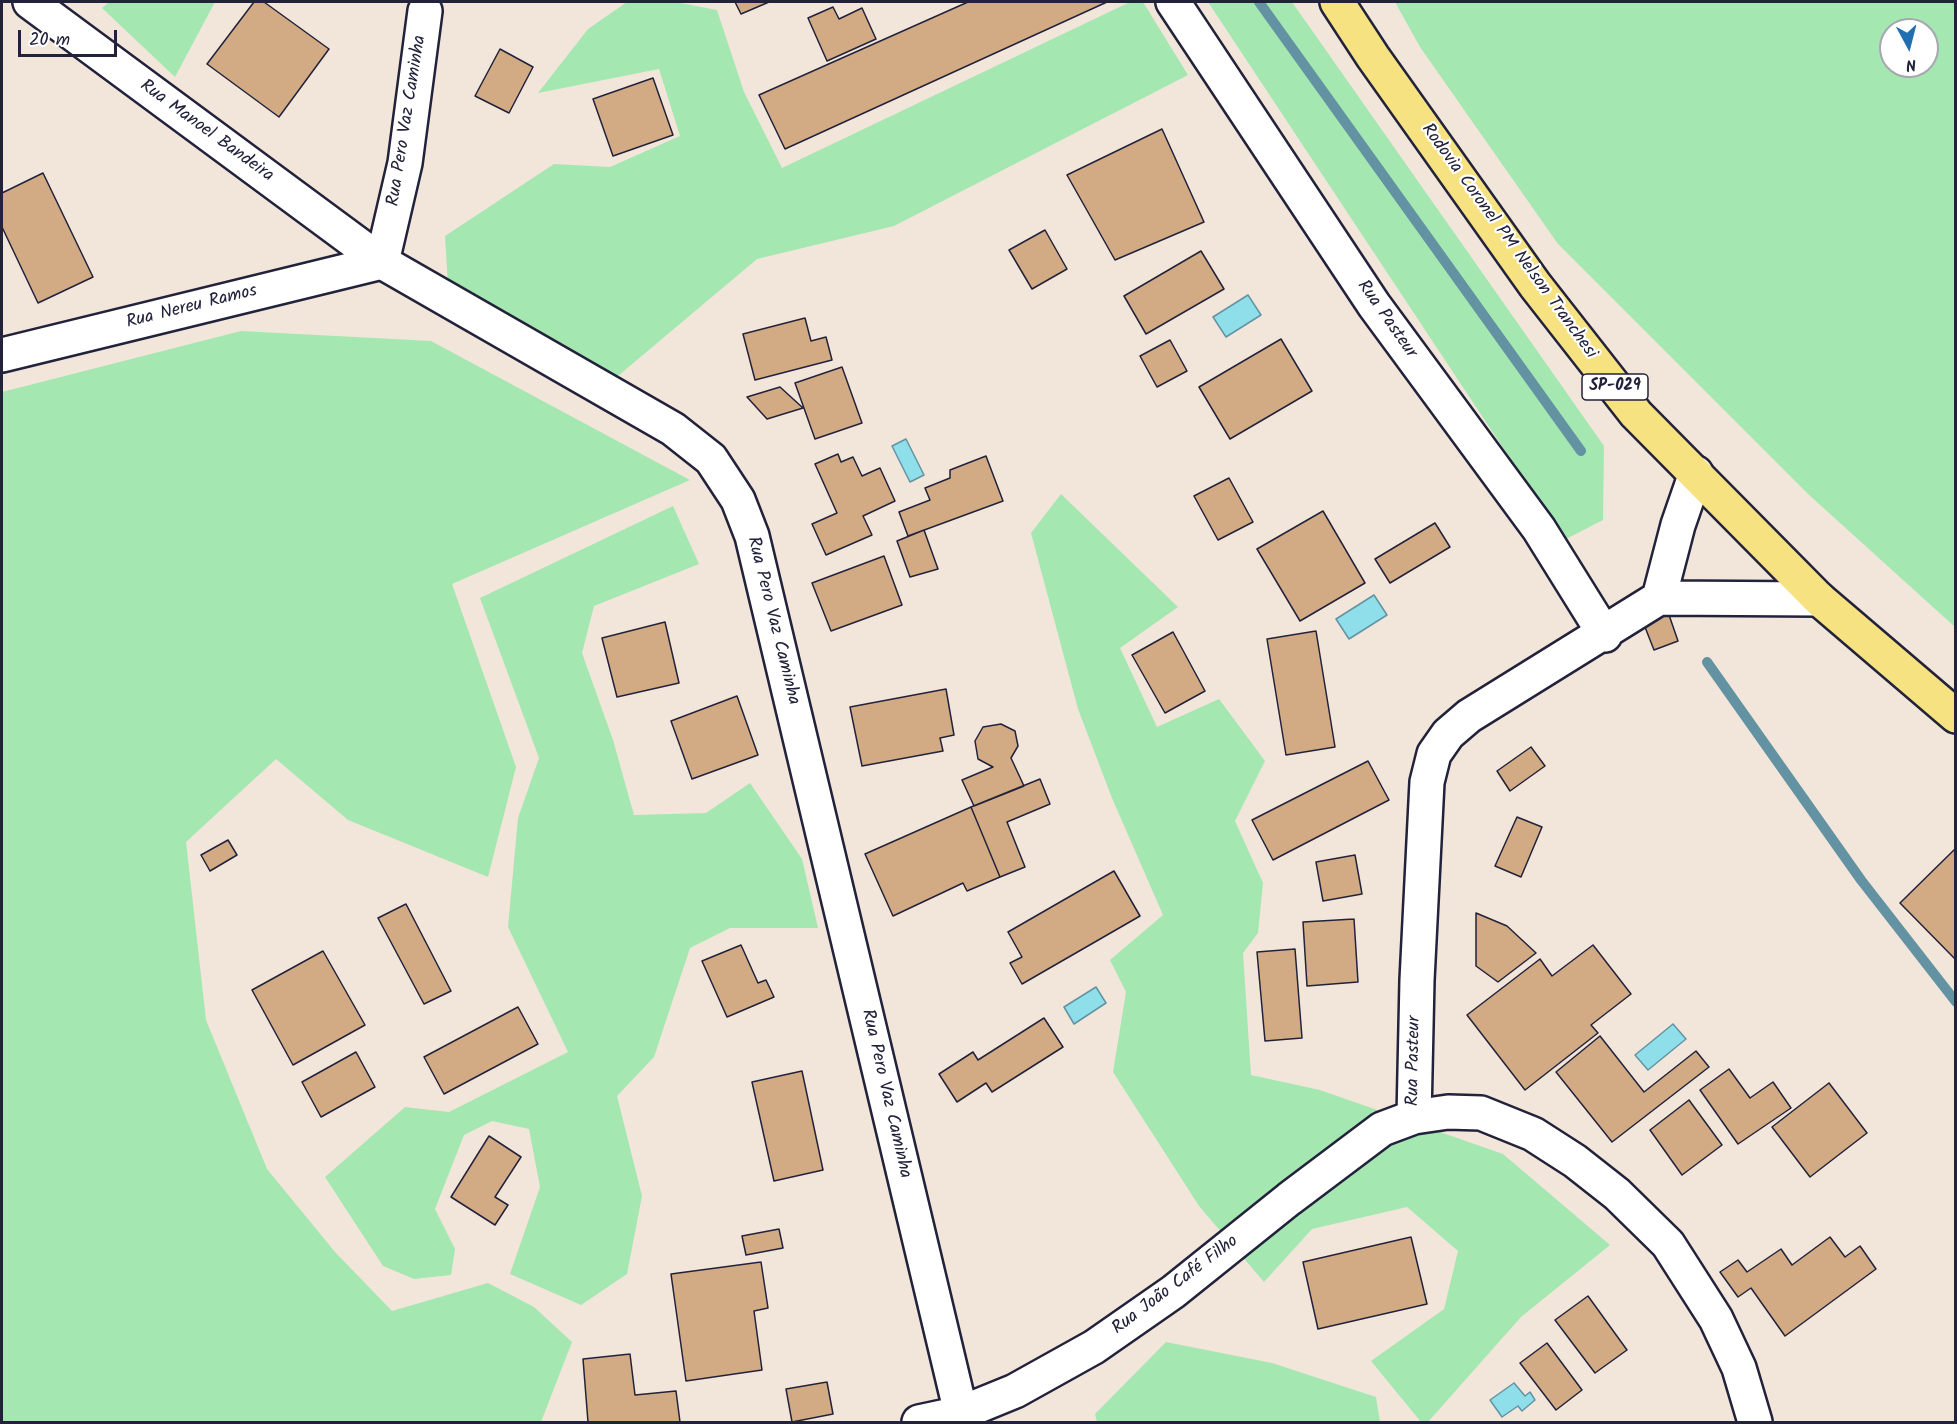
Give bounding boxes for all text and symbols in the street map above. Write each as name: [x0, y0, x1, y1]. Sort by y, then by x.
scale bar: [21, 18, 120, 56]
north arrow: [1879, 18, 1939, 78]
text: 20 m: [29, 26, 70, 55]
street label: Rua Pero Vaz Caminha: [384, 34, 432, 208]
text: N: [1904, 51, 1918, 77]
street label: Rua Manoel Bandeira: [135, 76, 277, 188]
street label: Rodovia Coronel PM Nelson Tranchesi: [1415, 120, 1601, 364]
street label: Rua Pasteur: [1351, 277, 1421, 363]
street label: Rua Nereu Ramos: [124, 281, 260, 335]
road number: SP-029: [1582, 374, 1648, 400]
street label: Rua Pero Vaz Caminha: [741, 535, 803, 707]
street label: Rua Pero Vaz Caminha: [855, 1007, 915, 1181]
street label: Rua Pasteur: [1403, 1016, 1427, 1106]
street label: Rua João Café Filho: [1109, 1232, 1243, 1340]

